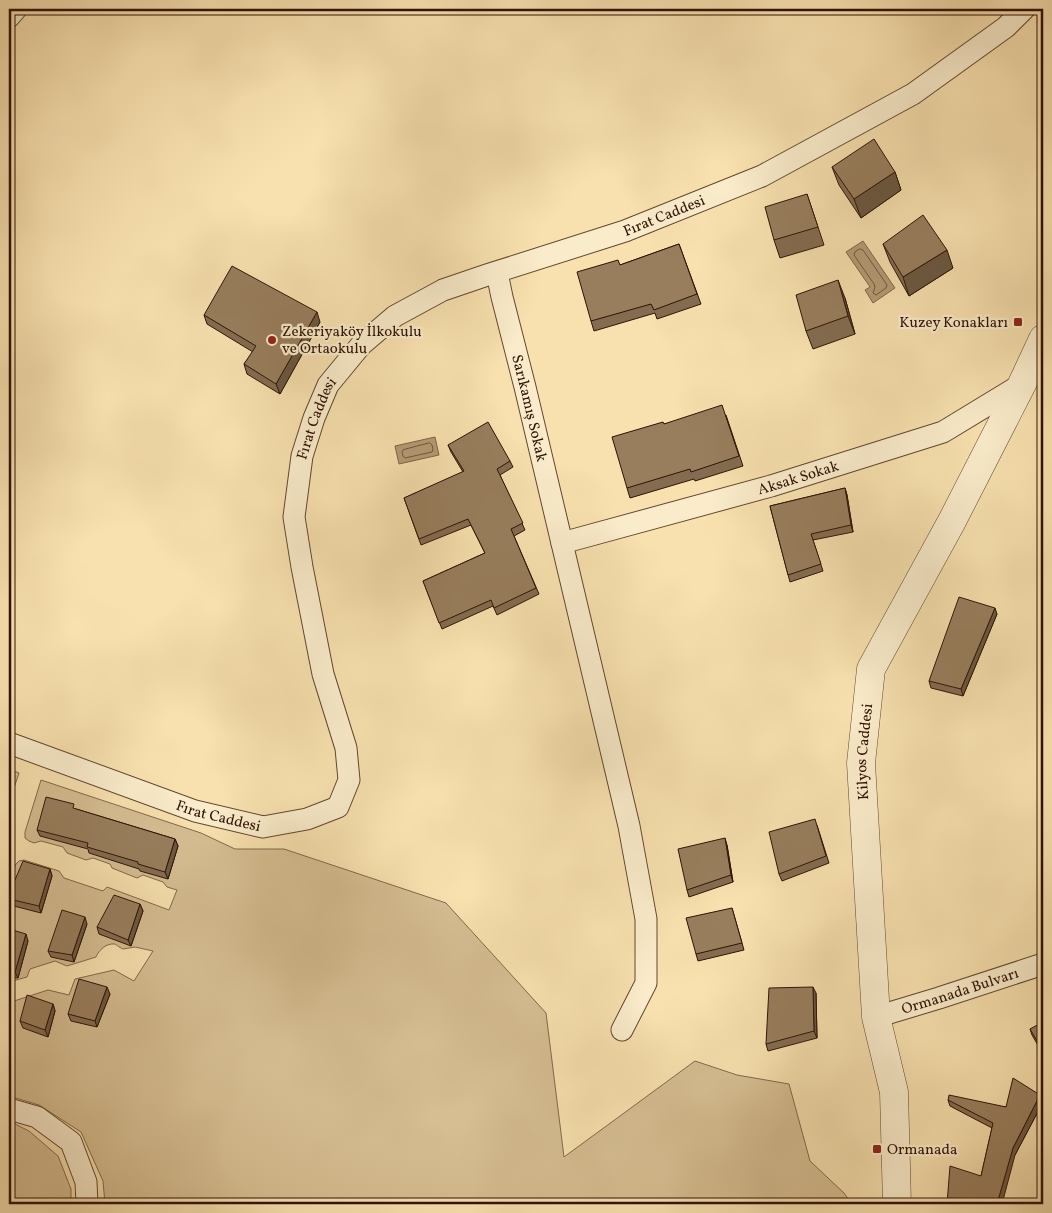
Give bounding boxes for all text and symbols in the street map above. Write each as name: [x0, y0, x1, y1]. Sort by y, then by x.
street label: Fırat Caddesi: [620, 191, 709, 243]
place label: Kuzey Konakları: [899, 313, 1008, 334]
marker: Kuzey Konakları: [1012, 316, 1024, 328]
place label: Zekeriyaköy İlkokulu ve Ortaokulu: [282, 322, 422, 360]
marker: Zekeriyaköy İlkokulu ve Ortaokulu: [266, 334, 278, 346]
street label: Sarıkamış Sokak: [505, 353, 551, 464]
street label: Fırat Caddesi: [292, 373, 342, 463]
street label: Aksak Sokak: [756, 456, 842, 501]
street label: Kilyos Caddesi: [852, 703, 879, 801]
street label: Fırat Caddesi: [173, 796, 263, 838]
street label: Ormanada Bulvarı: [899, 964, 1022, 1021]
place label: Ormanada: [887, 1140, 957, 1161]
marker: Ormanada: [871, 1143, 883, 1155]

